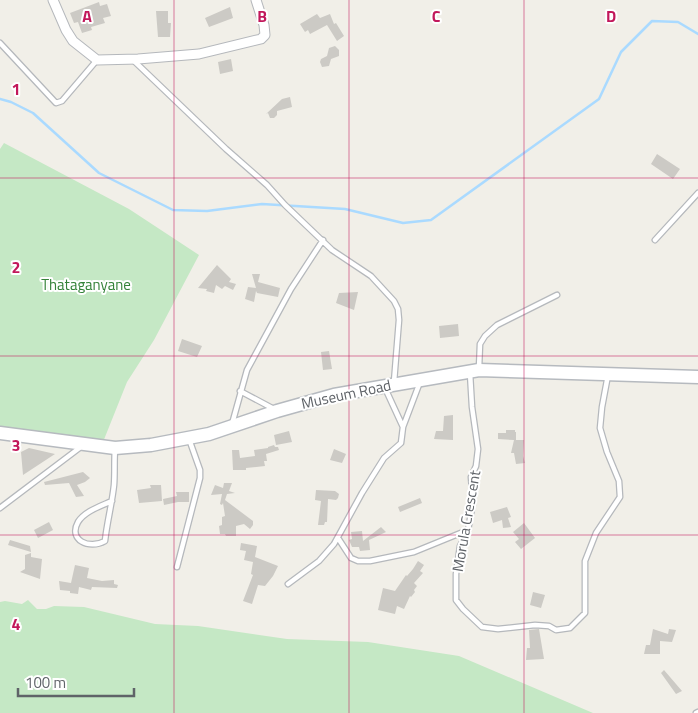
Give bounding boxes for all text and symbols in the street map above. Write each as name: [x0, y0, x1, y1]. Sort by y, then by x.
text: A: [82, 4, 92, 28]
text: B: [257, 4, 267, 28]
text: C: [432, 4, 441, 28]
text: D: [606, 4, 616, 28]
text: 1: [12, 77, 20, 101]
text: 2: [12, 255, 20, 279]
park label: Thataganyane: [41, 273, 131, 296]
street label: Museum Road: [299, 373, 393, 415]
text: 3: [12, 433, 20, 457]
street label: Morula Crescent: [446, 468, 486, 574]
text: 4: [12, 612, 21, 636]
scale bar: [18, 666, 134, 698]
text: 100 m: [25, 671, 66, 694]

